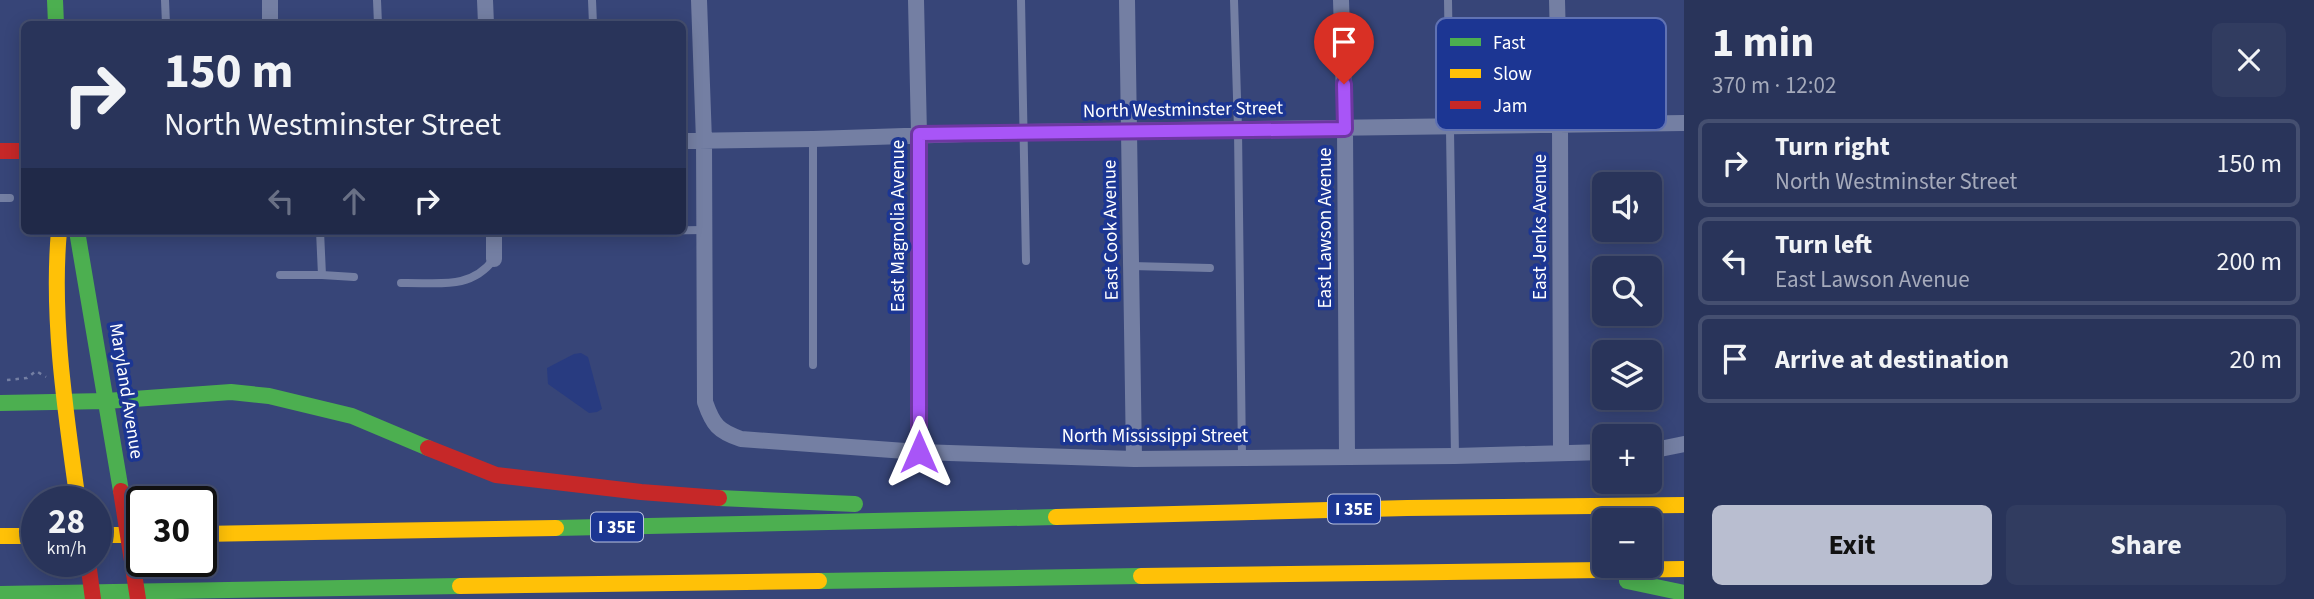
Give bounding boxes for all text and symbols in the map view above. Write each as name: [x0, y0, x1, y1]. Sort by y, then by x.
pin: [1314, 12.0, 1374, 84]
text: 1 min: [1712, 13, 1814, 73]
legend: [1436, 18, 1666, 130]
icon: arrive: [1325, 23, 1363, 61]
button: close: [2212, 23, 2286, 97]
text: Fast: [1493, 30, 1526, 57]
text: 150 m: [164, 37, 293, 107]
icon: right: [49, 49, 140, 140]
text: Slow: [1493, 61, 1532, 88]
text: 370 m · 12:02: [1712, 69, 1836, 102]
text: Jam: [1493, 93, 1527, 120]
street label: North Westminster Street: [1083, 95, 1284, 125]
text: North Westminster Street: [164, 102, 501, 148]
text: Turn right: [1775, 128, 1890, 165]
street label: East Magnolia Avenue: [885, 140, 912, 312]
icon: right: [1716, 144, 1754, 182]
text: 150 m: [2216, 145, 2282, 182]
street label: East Lawson Avenue: [1312, 148, 1339, 308]
street label: East Jenks Avenue: [1527, 154, 1554, 300]
street label: East Cook Avenue: [1096, 159, 1126, 301]
text: North Westminster Street: [1775, 165, 2017, 198]
map controls: [1592, 172, 1662, 578]
button: sound: [1592, 172, 1662, 242]
icon: left: [262, 182, 300, 220]
icon: ahead: [335, 182, 373, 220]
icon: right: [408, 182, 446, 220]
text: Turn left: [1775, 226, 1872, 263]
icon: left: [1716, 242, 1754, 280]
text: 200 m: [2216, 243, 2282, 280]
button: search: [1592, 256, 1662, 326]
text: East Lawson Avenue: [1775, 263, 1970, 296]
street label: Maryland Avenue: [102, 321, 150, 461]
button: layers: [1592, 340, 1662, 410]
icon: arrive: [1716, 340, 1754, 378]
text: Arrive at destination: [1775, 341, 2009, 378]
text: 20 m: [2229, 341, 2282, 378]
position arrow: [882, 415, 956, 489]
street label: North Mississippi Street: [1062, 423, 1249, 450]
button: +: [1592, 424, 1662, 494]
speed limit sign: 30: [126, 486, 217, 577]
road number: I 35E: [1328, 494, 1380, 524]
text: 28: [48, 497, 85, 547]
button: Exit: [1712, 505, 1992, 585]
button: Share: [2006, 505, 2286, 585]
button: −: [1592, 508, 1662, 578]
road number: I 35E: [591, 512, 643, 542]
text: km/h: [47, 536, 86, 561]

